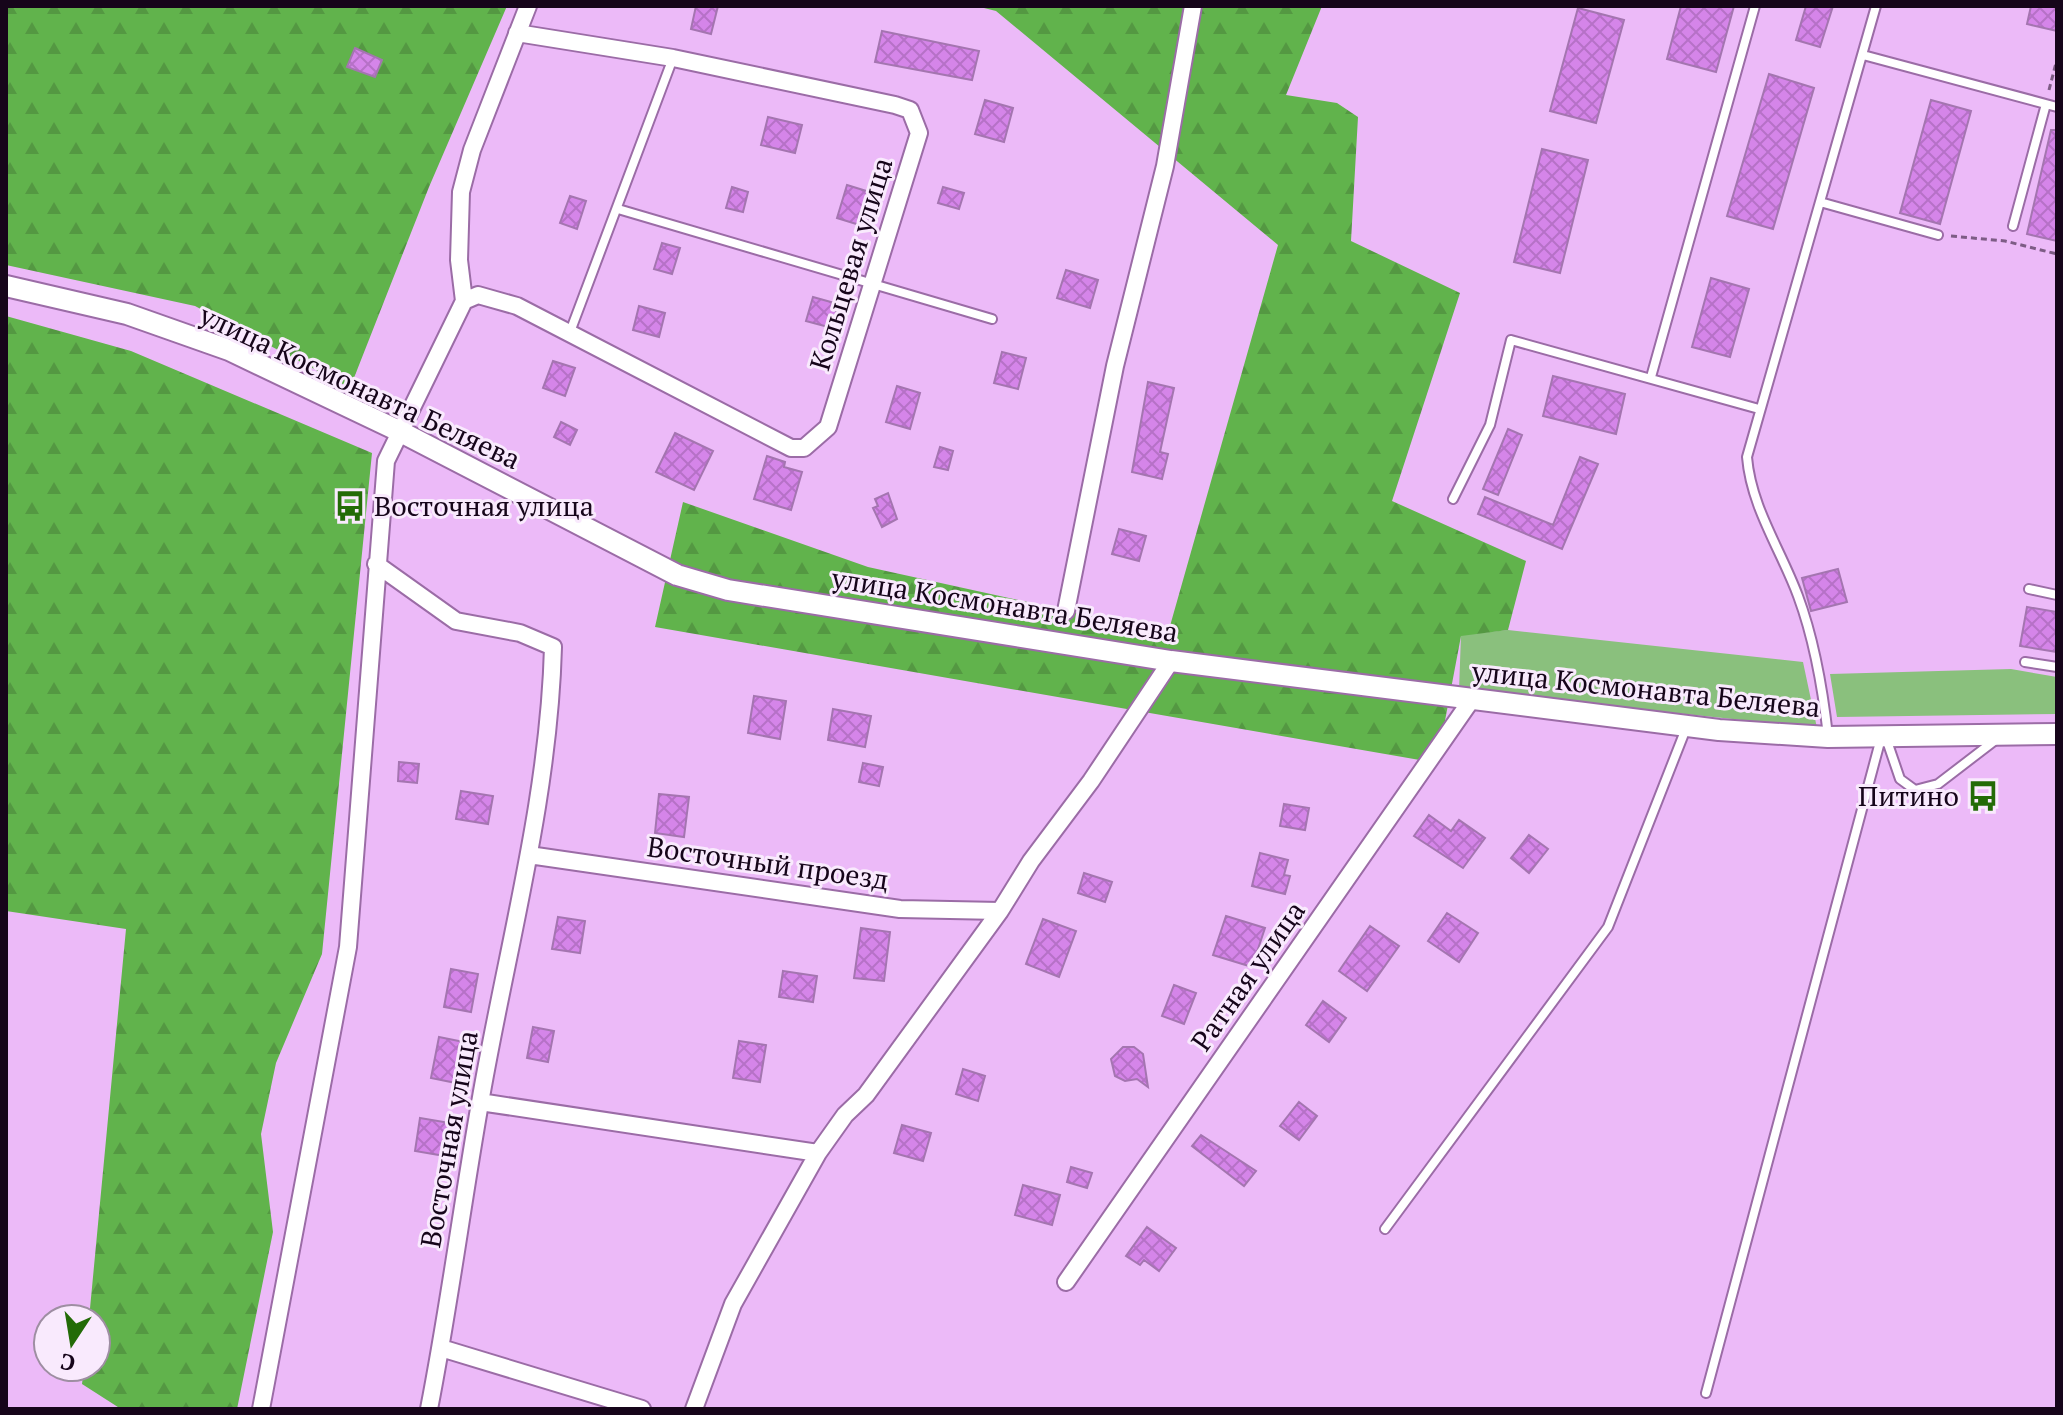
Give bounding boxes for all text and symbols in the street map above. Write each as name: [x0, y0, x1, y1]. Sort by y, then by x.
street label: Кольцевая улица: [801, 153, 900, 375]
street label: улица Космонавта Беляева: [193, 295, 527, 477]
place label: Восточная улица: [374, 487, 594, 524]
bus stop icon: Восточная улица: [333, 489, 367, 523]
street label: улица Космонавта Беляева: [828, 559, 1181, 650]
street label: улица Космонавта Беляева: [1469, 652, 1822, 725]
place label: Питино: [1858, 777, 1959, 814]
bus stop icon: Питино: [1966, 779, 2000, 813]
street label: Восточный проезд: [645, 827, 891, 898]
street label: Ратная улица: [1182, 894, 1313, 1058]
street label: Восточная улица: [411, 1027, 486, 1250]
north arrow: [32, 1303, 112, 1383]
text: С: [58, 1347, 78, 1379]

